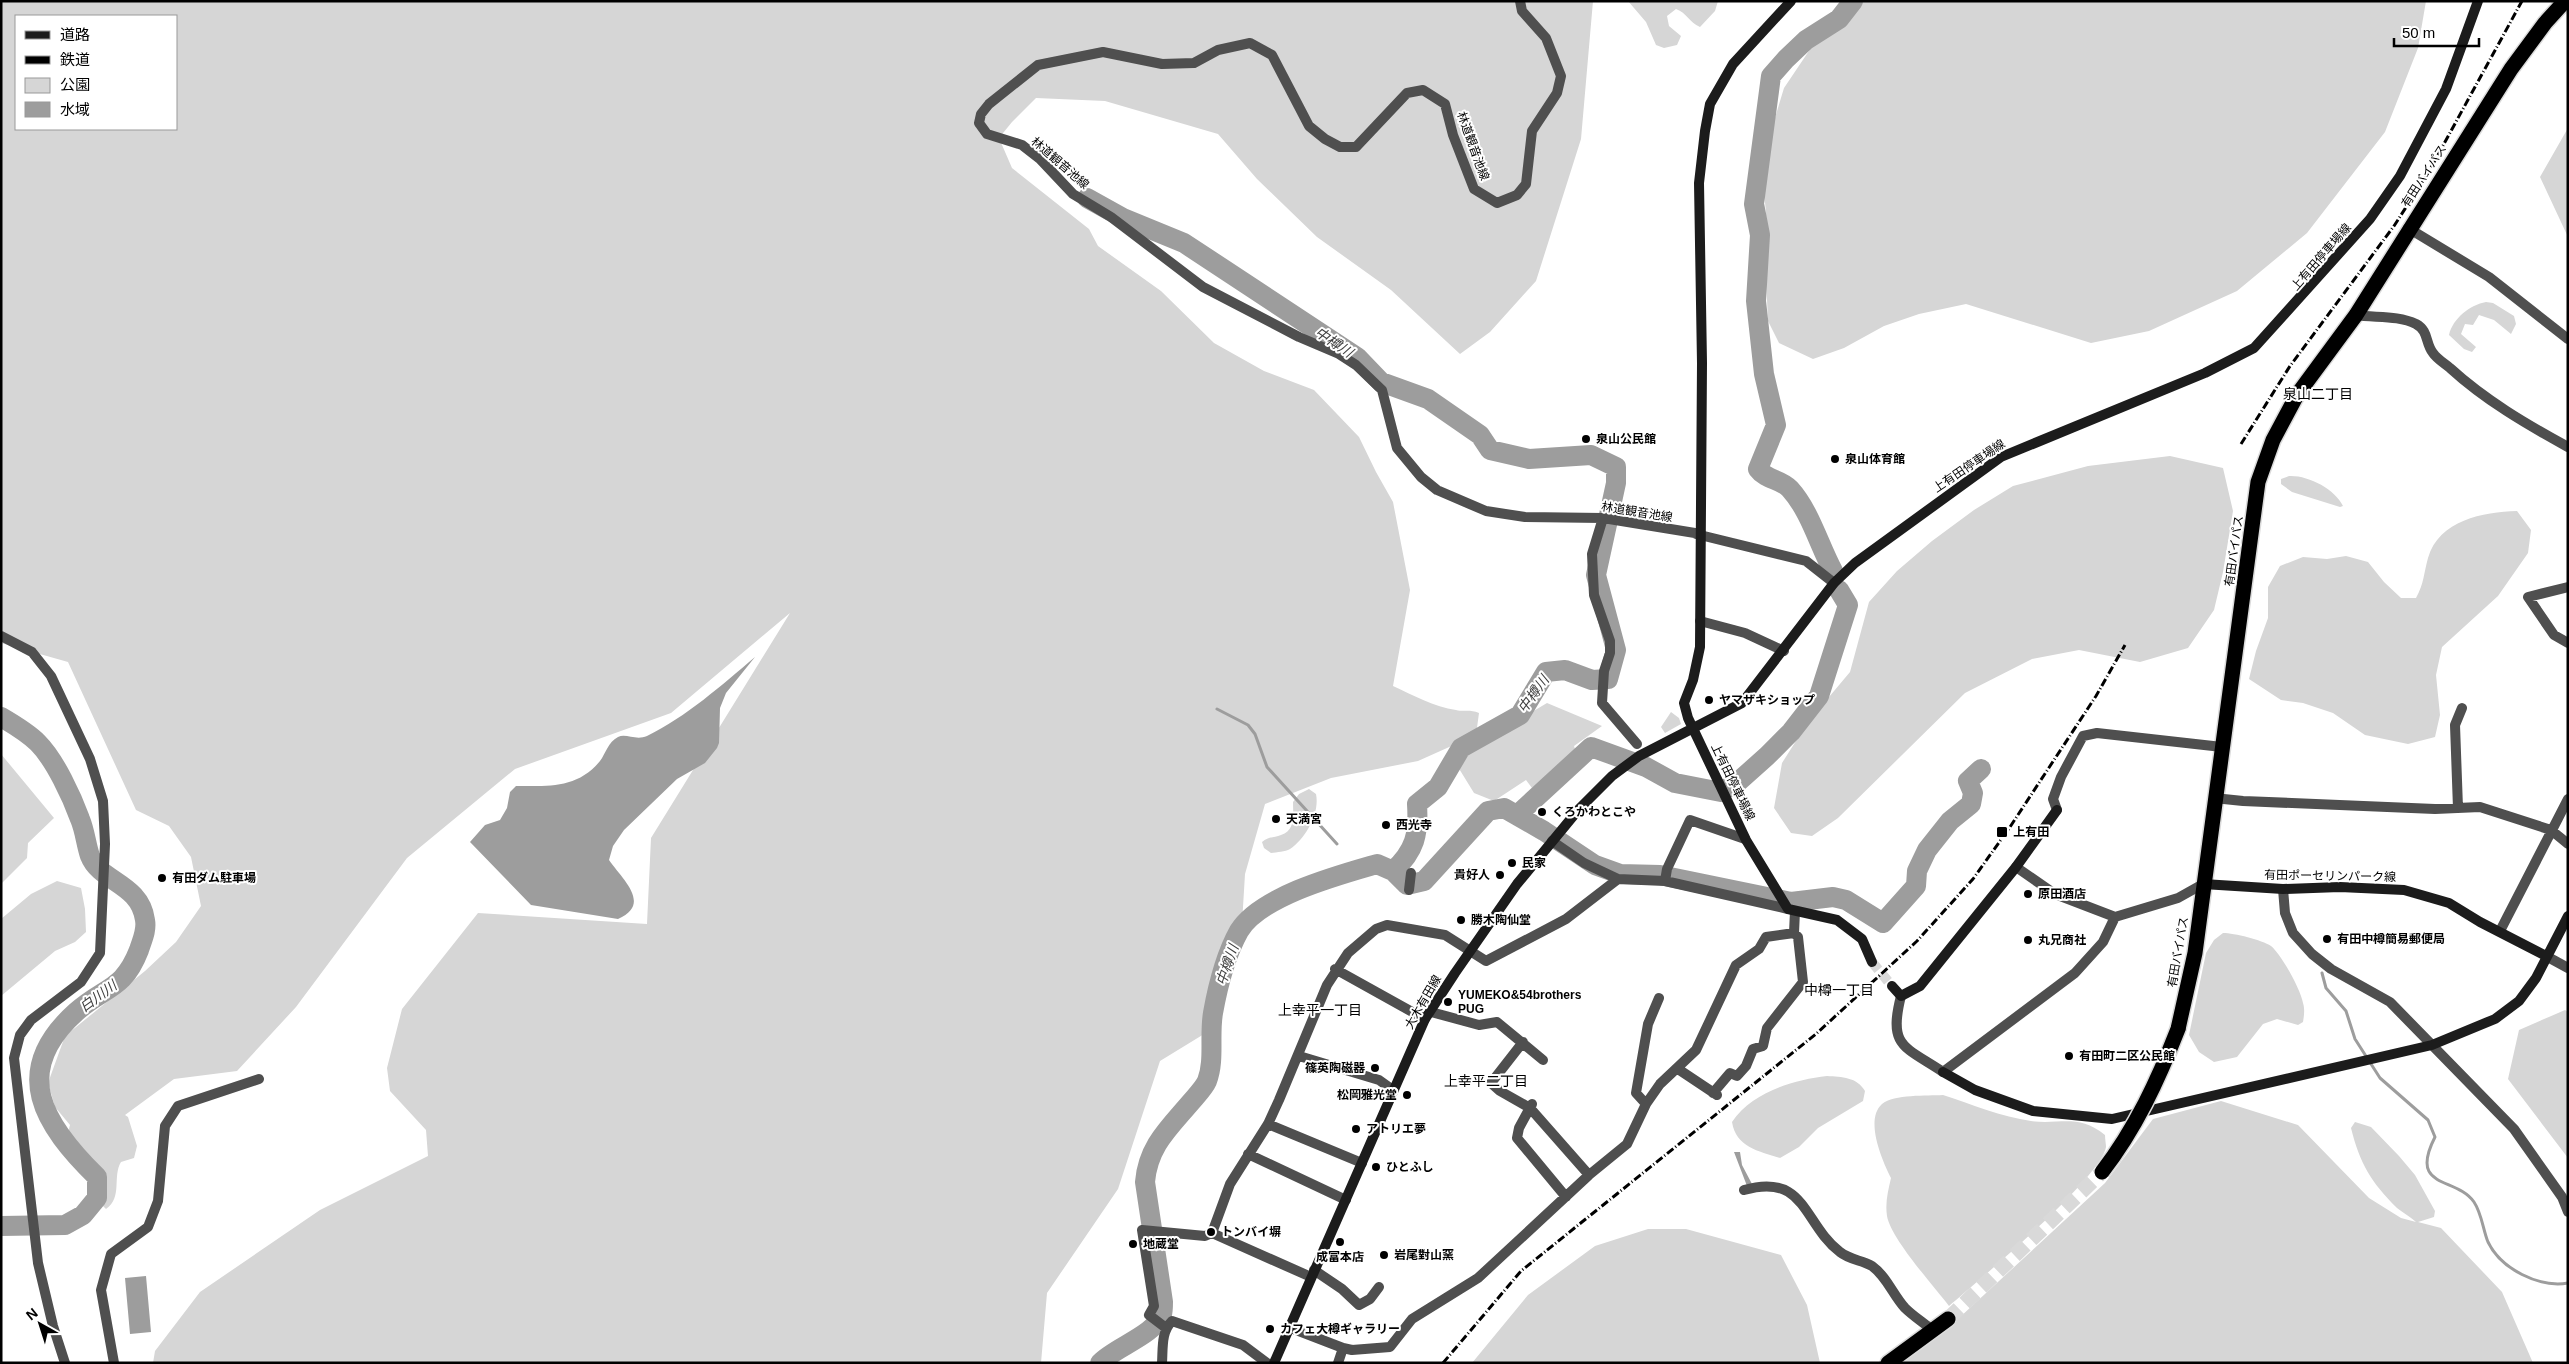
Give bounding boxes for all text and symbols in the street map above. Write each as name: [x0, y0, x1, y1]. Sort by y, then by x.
legend: [15, 15, 178, 130]
scale bar: [2394, 15, 2479, 47]
text: 50 m: [2402, 24, 2435, 41]
text: 道路: [60, 26, 90, 43]
text: 鉄道: [60, 51, 90, 68]
text: 公園: [60, 76, 90, 93]
text: 水域: [60, 101, 90, 118]
street label: 林道観音池線: [1454, 110, 1492, 182]
street label: 林道観音池線: [1028, 134, 1092, 192]
street label: 有田バイパス: [2399, 142, 2449, 210]
street label: 上有田停車場線: [2288, 221, 2354, 293]
water label: 中樽川: [1312, 324, 1358, 361]
district label: 泉山二丁目: [2283, 386, 2353, 402]
place label: 泉山公民館: [1596, 432, 1656, 446]
marker: 泉山公民館: [1580, 433, 1592, 445]
street label: 上有田停車場線: [1930, 437, 2008, 495]
place label: 泉山体育館: [1845, 452, 1905, 466]
marker: 泉山体育館: [1829, 453, 1841, 465]
street label: 林道観音池線: [1600, 499, 1674, 525]
street label: 有田バイパス: [2222, 514, 2246, 588]
water label: 中樽川: [1514, 671, 1553, 716]
place label: ヤマザキショップ: [1719, 693, 1815, 707]
marker: ヤマザキショップ: [1703, 694, 1715, 706]
street label: 上有田停車場線: [1708, 741, 1758, 823]
place label: くろかわとこや: [1552, 805, 1636, 819]
marker: くろかわとこや: [1536, 806, 1548, 818]
place label: 天満宮: [1286, 812, 1322, 826]
marker: 天満宮: [1270, 813, 1282, 825]
place label: 西光寺: [1396, 818, 1432, 832]
marker: 西光寺: [1380, 819, 1392, 831]
marker: 上有田: [1995, 825, 2009, 839]
place label: 上有田: [2013, 825, 2049, 839]
place label: 民家: [1522, 856, 1546, 870]
marker: 民家: [1506, 857, 1518, 869]
place label: 貴好人: [1454, 868, 1490, 882]
street label: 有田ポーセリンパーク線: [2264, 868, 2396, 884]
marker: 貴好人: [1494, 869, 1506, 881]
place label: 有田ダム駐車場: [172, 871, 256, 885]
marker: 有田ダム駐車場: [156, 872, 168, 884]
place label: 原田酒店: [2038, 887, 2086, 901]
marker: 原田酒店: [2022, 888, 2034, 900]
place label: 勝木陶仙堂: [1471, 913, 1531, 927]
marker: 勝木陶仙堂: [1455, 914, 1467, 926]
street label: 有田バイパス: [2165, 915, 2191, 989]
place label: 有田中樽簡易郵便局: [2337, 932, 2445, 946]
place label: 丸兄商社: [2038, 933, 2086, 947]
marker: 有田中樽簡易郵便局: [2321, 933, 2333, 945]
marker: 丸兄商社: [2022, 934, 2034, 946]
water label: 中樽川: [1213, 941, 1242, 987]
street label: 大木有田線: [1402, 973, 1444, 1031]
water label: 白川川: [76, 976, 121, 1015]
district label: 中樽一丁目: [1804, 982, 1874, 998]
place label: YUMEKO&54brothers PUG: [1458, 988, 1582, 1016]
marker: YUMEKO&54brothers PUG: [1442, 996, 1454, 1008]
district label: 上幸平一丁目: [1278, 1002, 1362, 1018]
place label: 有田町二区公民館: [2079, 1049, 2175, 1063]
marker: 有田町二区公民館: [2063, 1050, 2075, 1062]
place label: 篠英陶磁器: [1305, 1061, 1366, 1075]
marker: 篠英陶磁器: [1369, 1062, 1381, 1074]
district label: 上幸平二丁目: [1444, 1073, 1528, 1089]
place label: 松岡雅光堂: [1337, 1088, 1397, 1102]
marker: 松岡雅光堂: [1401, 1089, 1413, 1101]
place label: アトリエ夢: [1366, 1122, 1426, 1136]
marker: アトリエ夢: [1350, 1123, 1362, 1135]
place label: ひとふし: [1386, 1160, 1434, 1174]
marker: ひとふし: [1370, 1161, 1382, 1173]
place label: トンバイ塀: [1221, 1225, 1281, 1239]
marker: トンバイ塀: [1205, 1226, 1217, 1238]
marker: 成富本店: [1334, 1236, 1346, 1248]
place label: 地蔵堂: [1143, 1237, 1179, 1251]
marker: 地蔵堂: [1127, 1238, 1139, 1250]
place label: 岩尾對山窯: [1394, 1248, 1454, 1262]
marker: 岩尾對山窯: [1378, 1249, 1390, 1261]
place label: 成富本店: [1316, 1250, 1364, 1264]
north arrow: [15, 1299, 65, 1349]
text: N: [23, 1304, 41, 1323]
place label: カフェ大樽ギャラリー: [1280, 1322, 1400, 1336]
marker: カフェ大樽ギャラリー: [1264, 1323, 1276, 1335]

